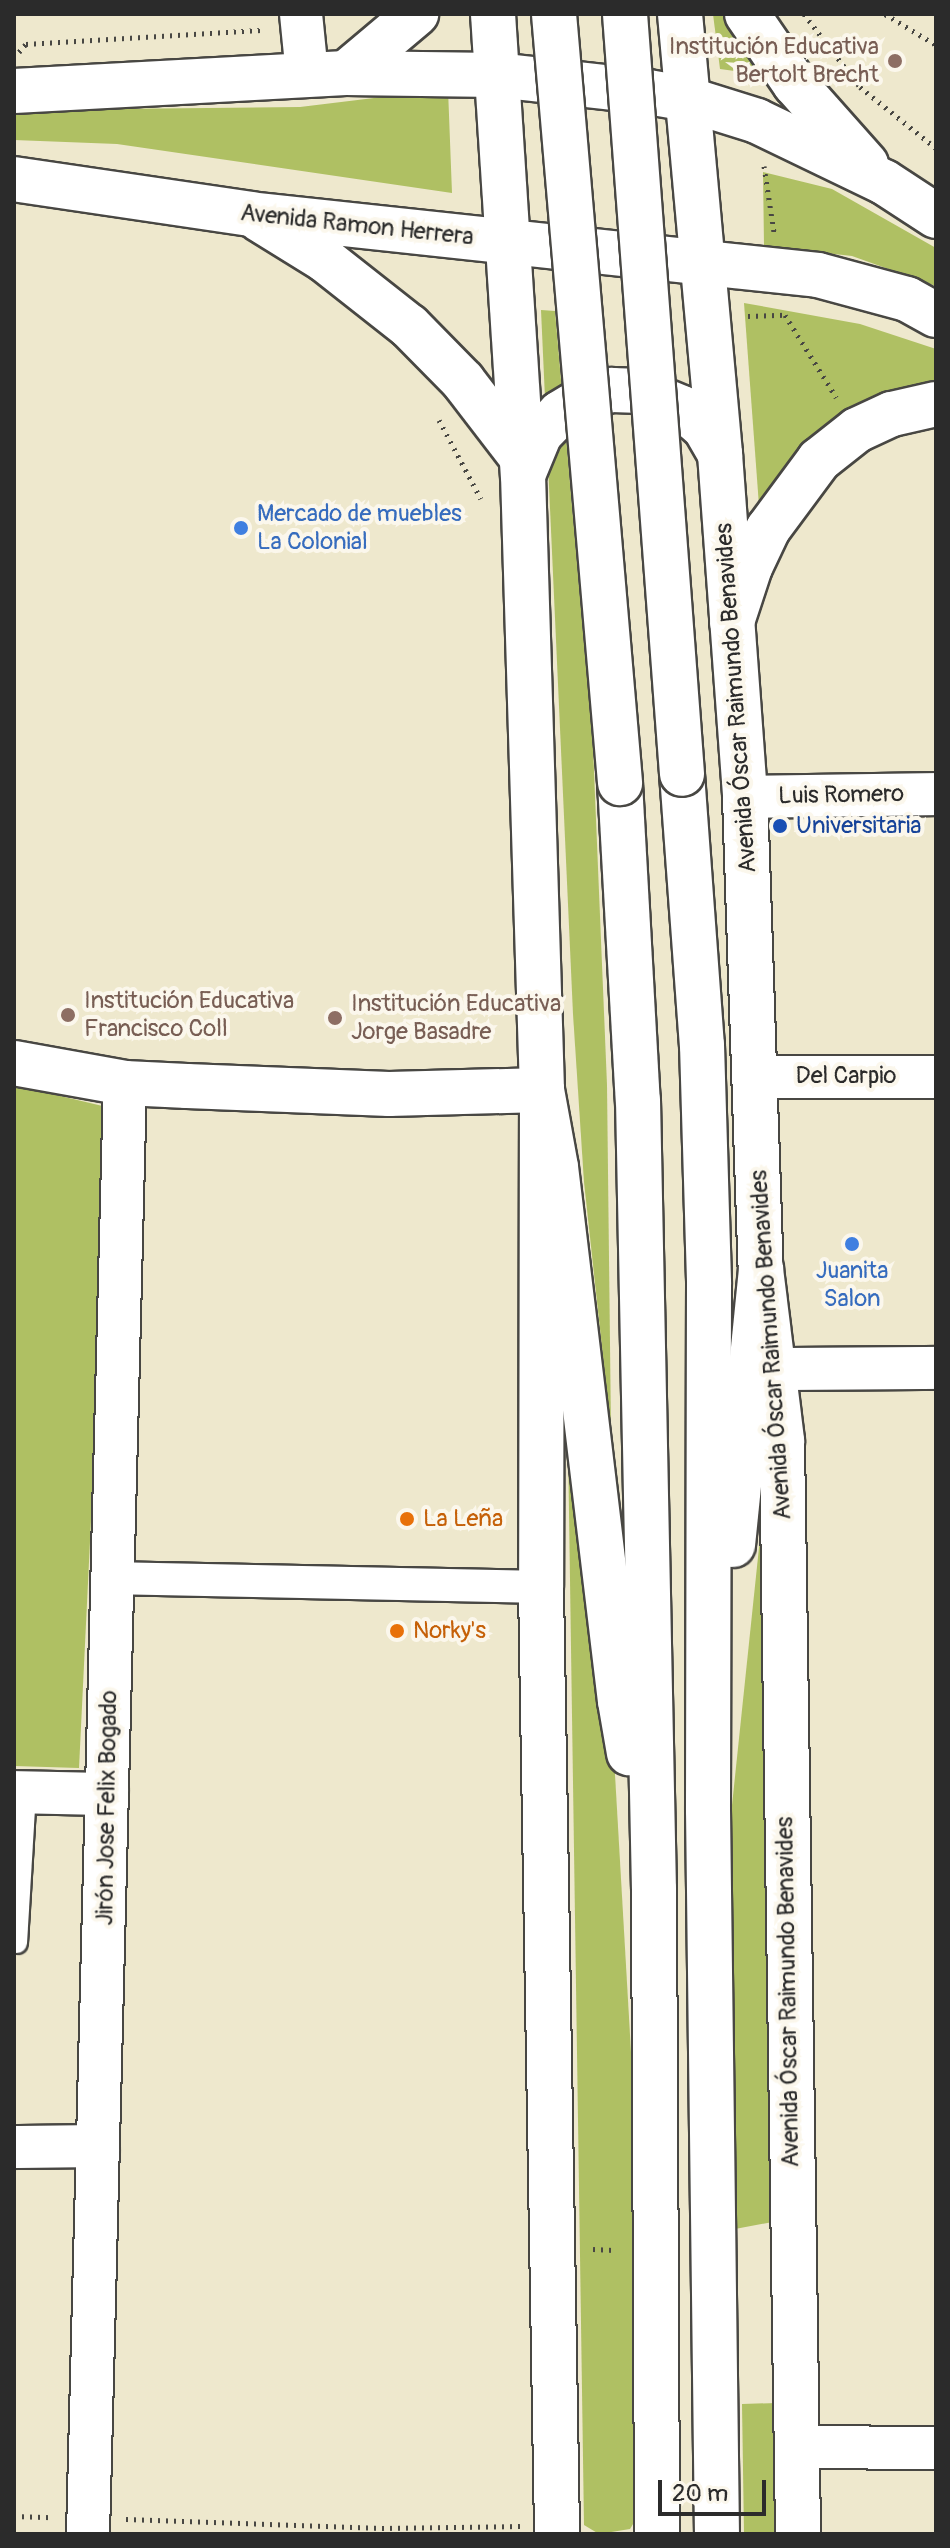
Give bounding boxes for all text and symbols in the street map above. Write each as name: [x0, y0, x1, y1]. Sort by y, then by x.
place label: Institución Educativa Bertolt Brecht: [669, 33, 879, 89]
marker: Institución Educativa Bertolt Brecht: [886, 52, 904, 70]
street label: Avenida Ramon Herrera: [239, 198, 475, 252]
place label: Mercado de muebles La Colonial: [257, 500, 462, 556]
marker: Mercado de muebles La Colonial: [232, 519, 250, 537]
street label: Avenida Óscar Raimundo Benavides: [709, 522, 763, 874]
street label: Luis Romero: [778, 780, 904, 810]
place label: Universitaria: [796, 812, 921, 840]
marker: Universitaria: [771, 817, 789, 835]
place label: Institución Educativa Francisco Coll: [84, 987, 294, 1043]
place label: Institución Educativa Jorge Basadre: [351, 990, 561, 1046]
marker: Institución Educativa Francisco Coll: [59, 1006, 77, 1024]
marker: Institución Educativa Jorge Basadre: [326, 1009, 344, 1027]
street label: Del Carpio: [796, 1062, 896, 1090]
street label: Avenida Óscar Raimundo Benavides: [744, 1169, 798, 1521]
marker: Juanita Salon: [843, 1235, 861, 1253]
place label: Juanita Salon: [816, 1257, 888, 1313]
place label: La Leña: [423, 1505, 503, 1533]
marker: La Leña: [398, 1510, 416, 1528]
place label: Norky's: [413, 1617, 486, 1645]
marker: Norky's: [388, 1622, 406, 1640]
street label: Jirón Jose Felix Bogado: [91, 1690, 123, 1926]
street label: Avenida Óscar Raimundo Benavides: [771, 1816, 805, 2168]
scale bar: [662, 2464, 770, 2514]
text: 20 m: [672, 2479, 728, 2508]

